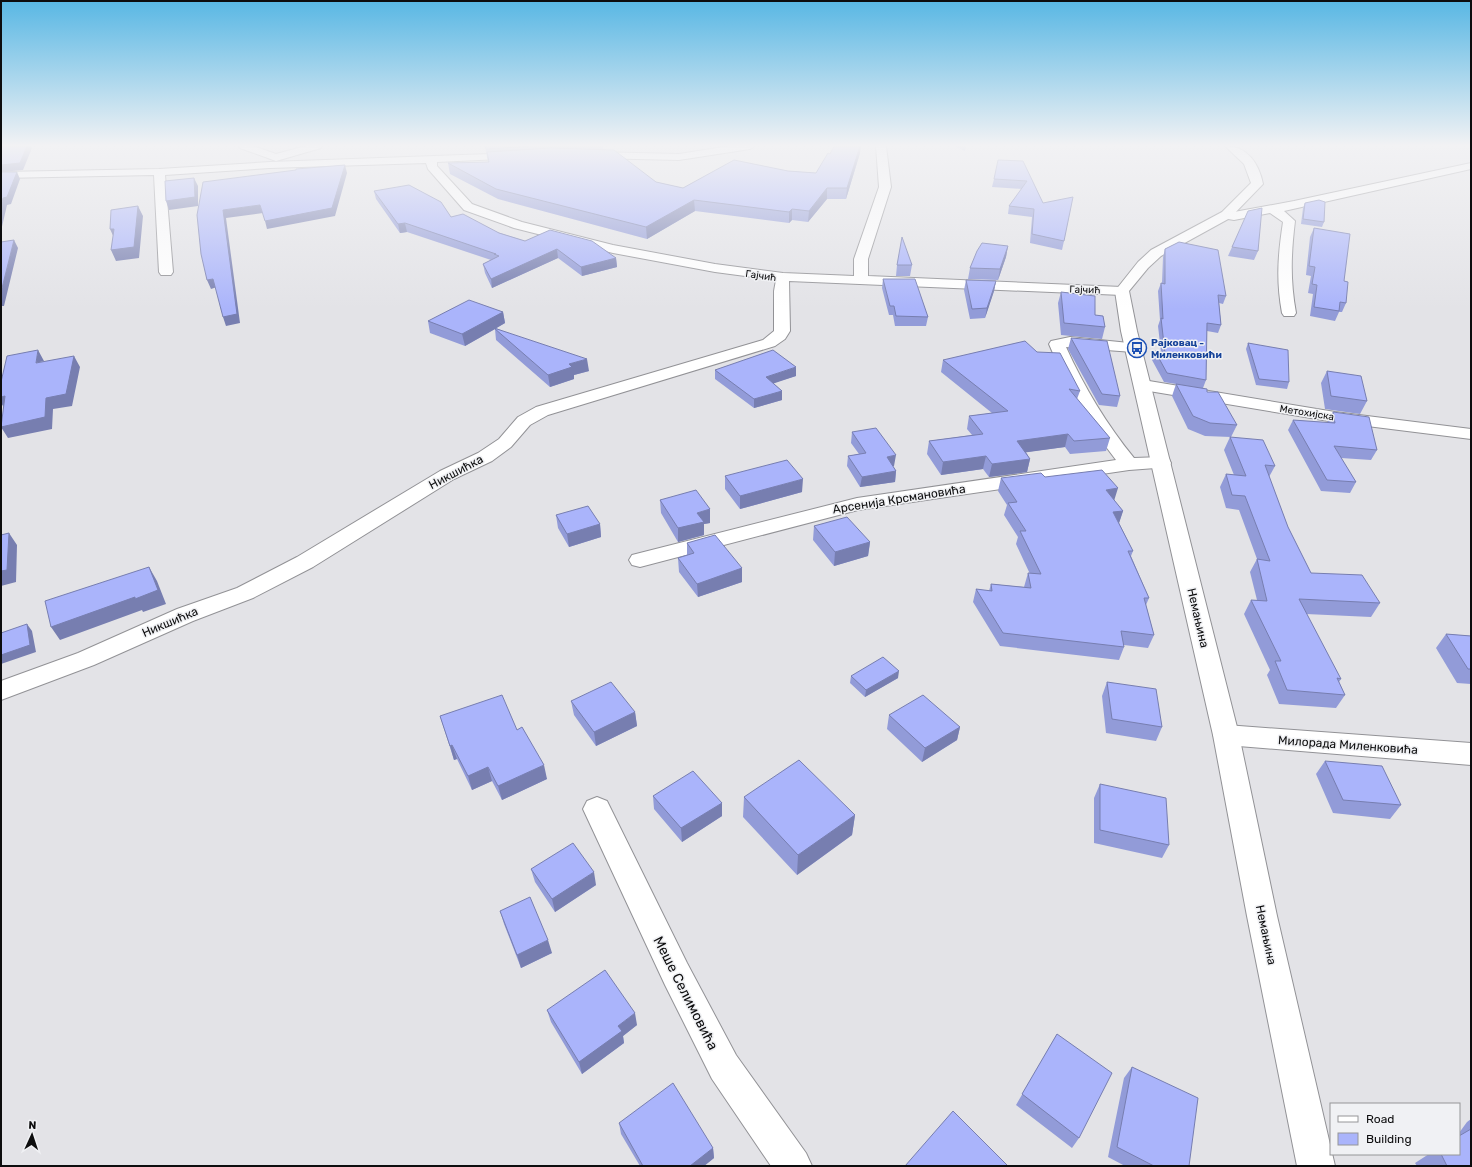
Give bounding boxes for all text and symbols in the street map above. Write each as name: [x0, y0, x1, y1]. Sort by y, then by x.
street label: Гајчић: [745, 268, 777, 284]
street label: Гајчић: [1069, 283, 1101, 297]
bus stop icon: Рајковац - Миленковићи: [1126, 337, 1148, 359]
place label: Рајковац - Миленковићи: [1151, 337, 1222, 361]
street label: Метохијска: [1279, 403, 1335, 423]
street label: Никшићка: [426, 452, 486, 492]
street label: Арсенија Крсмановића: [832, 482, 966, 516]
street label: Немањина: [1184, 587, 1212, 649]
street label: Никшићка: [140, 604, 200, 640]
street label: Милорада Миленковића: [1278, 733, 1418, 757]
street label: Немањина: [1253, 904, 1279, 966]
street label: Меше Селимовића: [650, 934, 722, 1053]
legend: [1330, 1103, 1460, 1155]
text: Road: [1366, 1112, 1394, 1126]
north arrow: [12, 1115, 52, 1155]
text: N: [28, 1119, 37, 1132]
text: Building: [1366, 1132, 1412, 1146]

